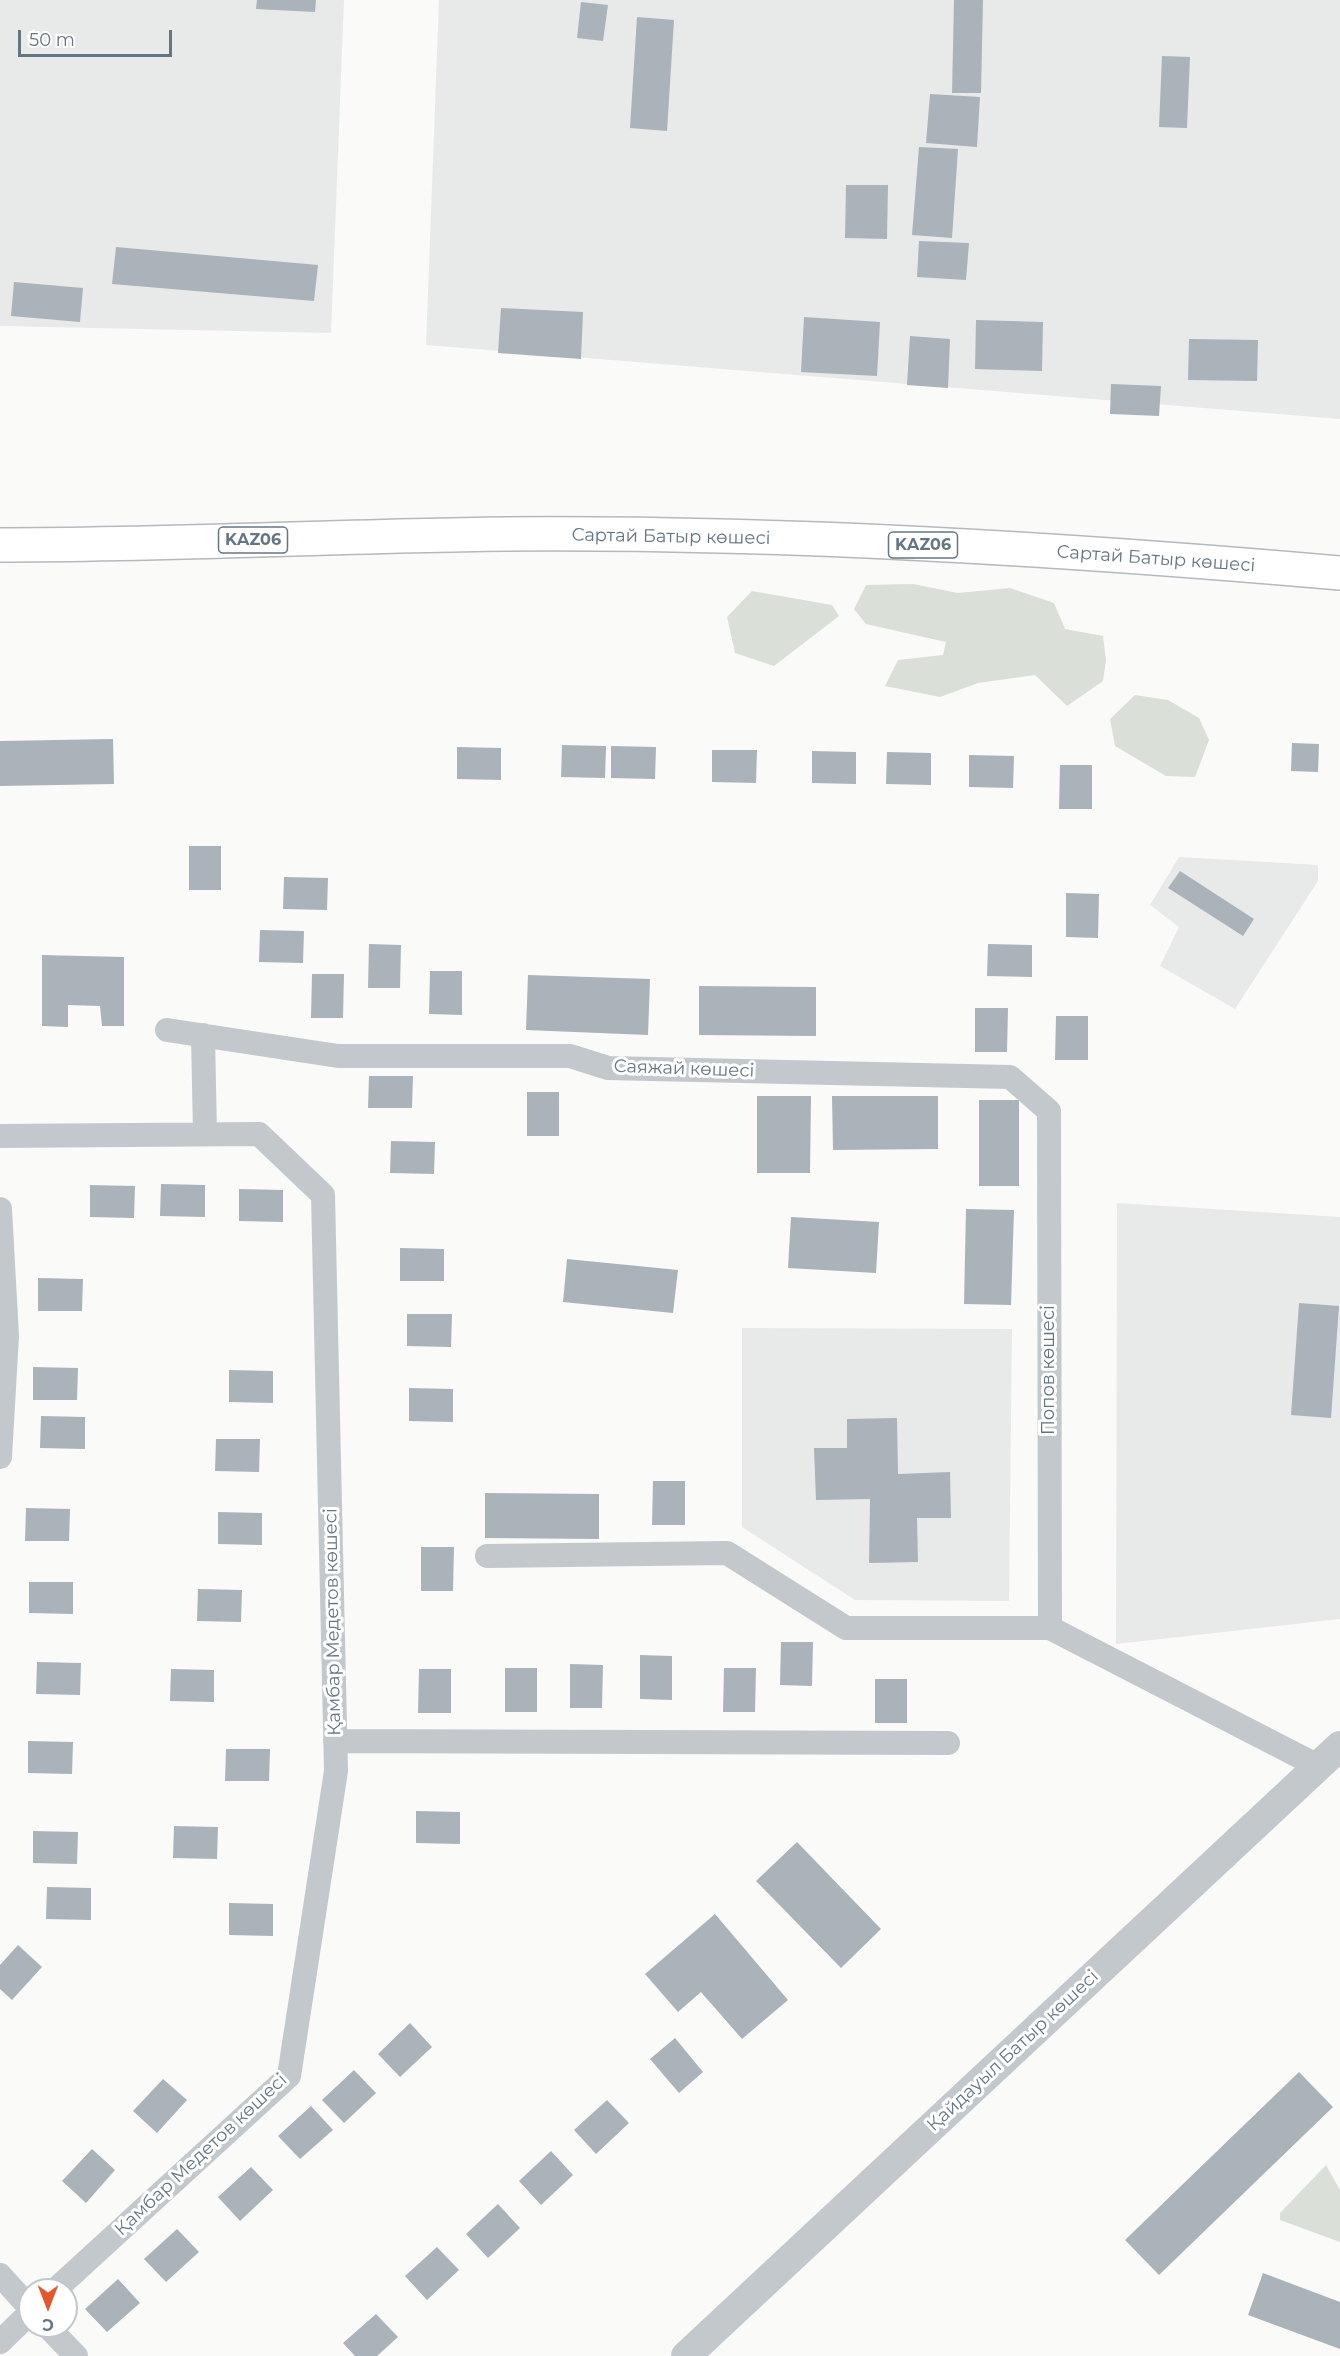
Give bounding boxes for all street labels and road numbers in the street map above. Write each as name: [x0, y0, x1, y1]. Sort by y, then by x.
street label: Сартай Батыр көшесі: [571, 524, 771, 550]
road number: KАZ06: [218, 527, 288, 553]
road number: KАZ06: [888, 532, 958, 558]
street label: Сартай Батыр көшесі: [1056, 541, 1256, 577]
street label: Саяжай көшесі: [613, 1056, 755, 1082]
street label: Попов көшесі: [1038, 1305, 1060, 1435]
street label: Қамбар Медетов көшесі: [320, 1508, 346, 1736]
street label: Қайдауыл Батыр көшесі: [923, 1966, 1103, 2136]
street label: Қамбар Медетов көшесі: [110, 2069, 292, 2241]

